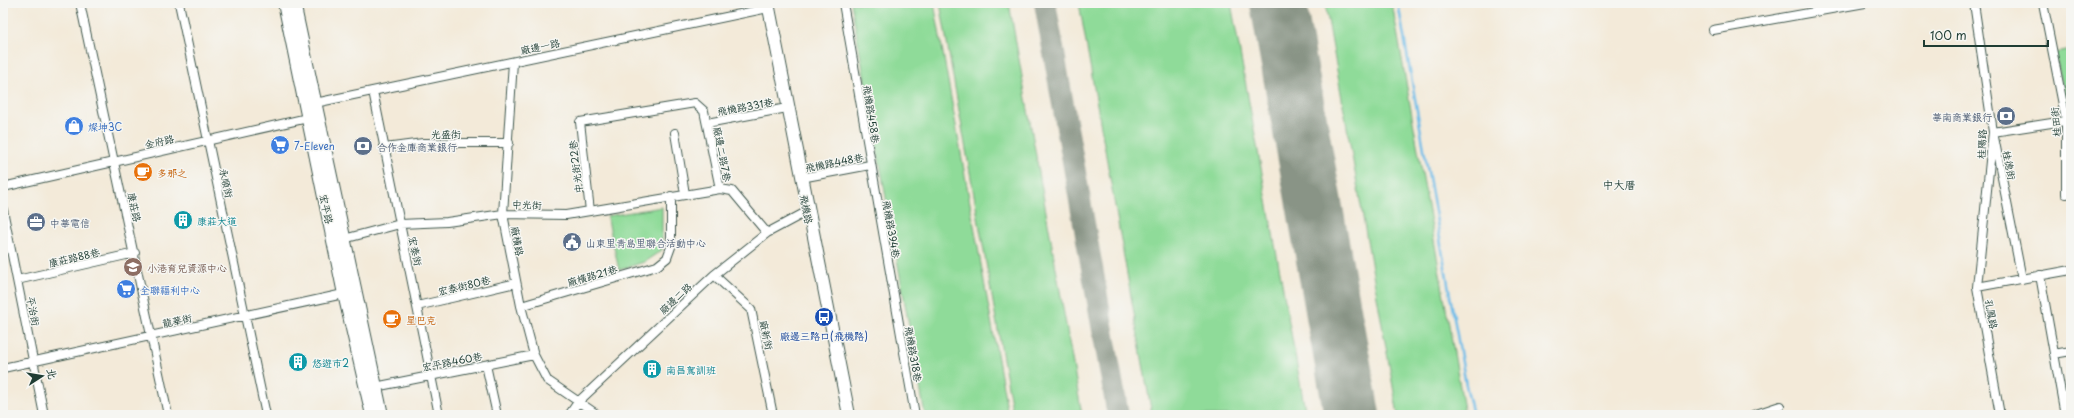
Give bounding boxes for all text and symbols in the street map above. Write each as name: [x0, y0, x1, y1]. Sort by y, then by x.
scale bar: [1924, 22, 2048, 48]
text: 100 m: [1930, 26, 1967, 44]
street label: 廠邊一路: [519, 35, 561, 57]
street label: 飛機路458巷: [860, 84, 884, 145]
street label: 飛機路331巷: [716, 93, 775, 118]
bank icon: 華南商業銀行: [1995, 105, 2017, 127]
street label: 桂田街: [2046, 106, 2064, 138]
place label: 華南商業銀行: [1932, 109, 1992, 124]
shop icon: 燦坤3C: [63, 115, 85, 137]
place label: 燦坤3C: [88, 119, 123, 134]
street label: 廠邊二路7巷: [710, 125, 736, 184]
street label: 光盛街: [431, 126, 461, 141]
street label: 桂陽路: [1973, 129, 1989, 159]
street label: 金府路: [143, 130, 175, 152]
supermarket icon: 7-Eleven: [269, 134, 291, 156]
bank icon: 合作金庫商業銀行: [352, 135, 374, 157]
place label: 7-Eleven: [294, 138, 335, 153]
place label: 合作金庫商業銀行: [377, 139, 457, 154]
street label: 中光街22巷: [564, 139, 586, 194]
street label: 飛機路448巷: [803, 149, 866, 175]
street label: 桂德街: [2000, 149, 2020, 181]
cafe icon: 多那之: [132, 161, 154, 183]
place label: 多那之: [157, 165, 187, 180]
street label: 永順街: [217, 167, 237, 199]
district label: 中大厝: [1603, 176, 1636, 193]
street label: 康莊路: [125, 191, 145, 223]
street label: 宏平路: [317, 193, 337, 225]
street label: 飛機路: [797, 193, 817, 225]
street label: 中光街: [512, 196, 542, 212]
street label: 飛機路394巷: [880, 199, 905, 260]
building icon: 康莊大道: [172, 209, 194, 231]
office icon: 中華電信: [25, 211, 47, 233]
place label: 康莊大道: [197, 213, 237, 228]
place label: 中華電信: [50, 215, 90, 230]
street label: 廠橫路: [508, 225, 528, 257]
public building icon: 山東里青島里聯合活動中心: [561, 231, 583, 253]
street label: 宏泰街: [406, 235, 426, 267]
place label: 山東里青島里聯合活動中心: [586, 235, 706, 250]
street label: 康莊路88巷: [47, 244, 102, 270]
school or university icon: 小港育兒資源中心: [122, 256, 144, 278]
place label: 小港育兒資源中心: [147, 260, 227, 275]
street label: 廠橫路21巷: [565, 260, 620, 289]
street label: 宏泰街80巷: [436, 271, 493, 298]
supermarket icon: 全聯福利中心: [115, 278, 137, 300]
street label: 廠邊二路: [655, 279, 695, 317]
place label: 全聯福利中心: [140, 282, 200, 297]
street label: 平治街: [24, 295, 44, 327]
street label: 孔鳳路: [1982, 298, 2002, 330]
bus stop icon: 廠邊三路口(飛機路): [813, 306, 835, 328]
cafe icon: 星巴克: [381, 308, 403, 330]
street label: 龍華街: [161, 310, 193, 330]
place label: 星巴克: [406, 312, 436, 327]
street label: 廠新街: [757, 319, 777, 351]
street label: 飛機路318巷: [902, 325, 926, 384]
place label: 廠邊三路口(飛機路): [780, 328, 868, 343]
street label: 宏平路460巷: [421, 348, 484, 374]
building icon: 悠遊市2: [287, 351, 309, 373]
place label: 悠遊市2: [312, 355, 349, 370]
north arrow: [22, 356, 62, 396]
building icon: 南昌駕訓班: [641, 358, 663, 380]
place label: 南昌駕訓班: [666, 362, 716, 377]
text: 北: [43, 367, 62, 381]

